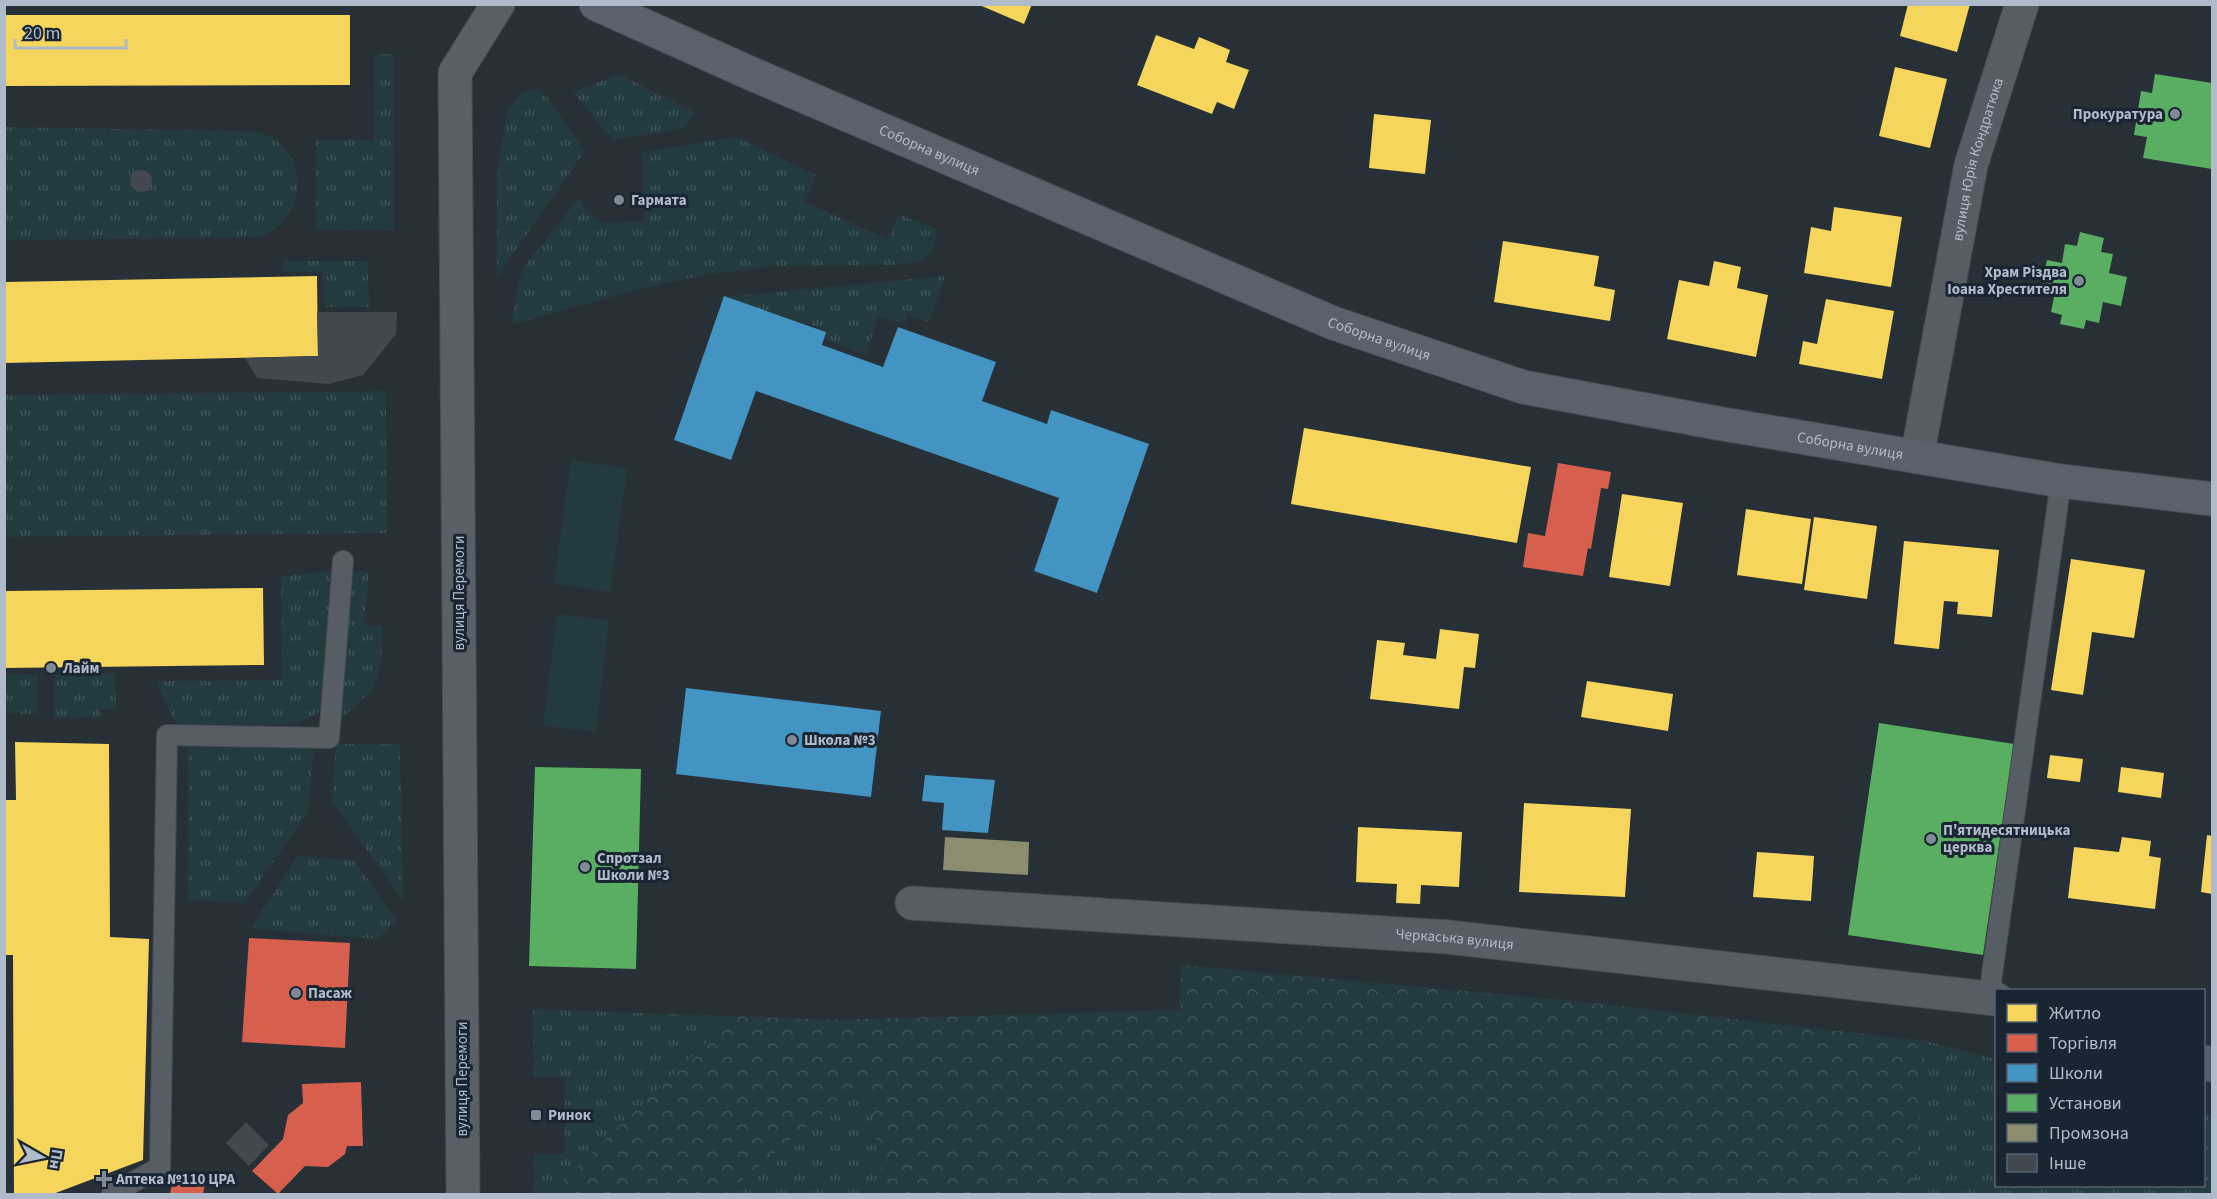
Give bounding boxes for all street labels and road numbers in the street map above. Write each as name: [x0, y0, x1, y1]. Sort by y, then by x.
street label: вулиця Юрія Кондратюка: [1947, 75, 2009, 243]
street label: Соборна вулиця: [876, 120, 983, 181]
street label: Соборна вулиця: [1324, 312, 1433, 366]
street label: Соборна вулиця: [1795, 427, 1905, 465]
street label: вулиця Перемоги: [449, 535, 470, 651]
street label: Черкаська вулиця: [1395, 924, 1515, 955]
street label: вулиця Перемоги: [452, 1021, 473, 1137]

